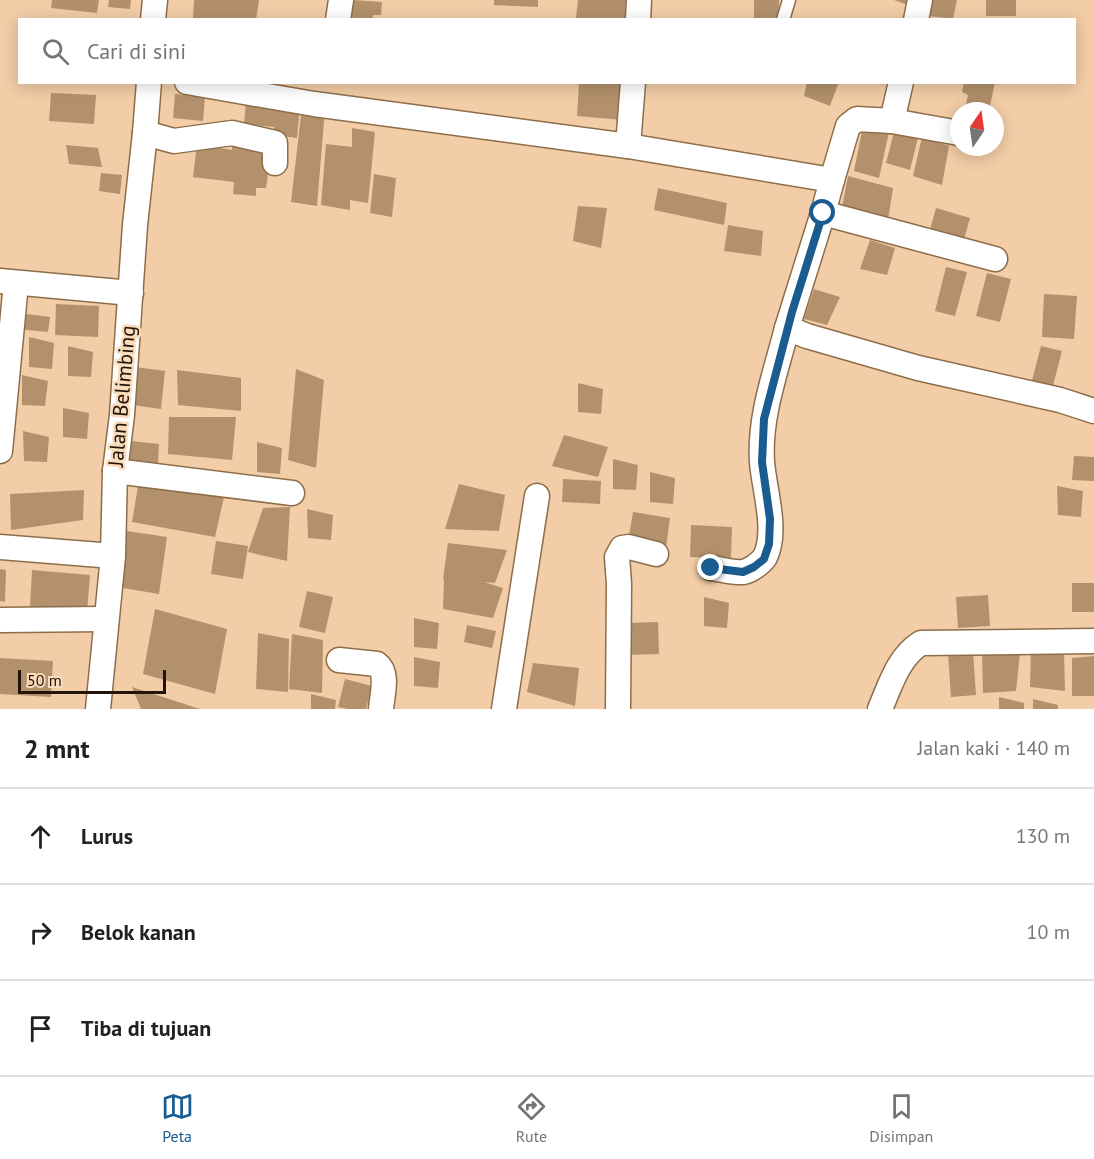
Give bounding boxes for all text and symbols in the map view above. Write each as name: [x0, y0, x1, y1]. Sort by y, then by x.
search box: [18, 18, 1076, 84]
icon: search: [39, 35, 72, 68]
text: Cari di sini: [87, 37, 186, 65]
north arrow: [950, 102, 1004, 156]
route start: [809, 199, 835, 225]
street label: Jalan Belimbing: [102, 324, 141, 469]
route end: [697, 554, 723, 580]
scale bar: [18, 667, 166, 694]
text: 50 m: [27, 670, 62, 690]
text: 2 mnt: [24, 732, 90, 765]
text: Jalan kaki · 140 m: [917, 735, 1070, 761]
icon: ahead: [24, 820, 57, 853]
text: Lurus: [81, 822, 133, 850]
text: 130 m: [1016, 823, 1070, 849]
icon: right: [24, 916, 57, 949]
text: Belok kanan: [81, 918, 196, 946]
text: 10 m: [1027, 919, 1070, 945]
icon: arrive: [24, 1012, 57, 1045]
text: Tiba di tujuan: [81, 1014, 211, 1042]
tab: Peta: [161, 1090, 194, 1146]
tab: Rute: [515, 1090, 548, 1146]
tab: Disimpan: [869, 1090, 933, 1146]

